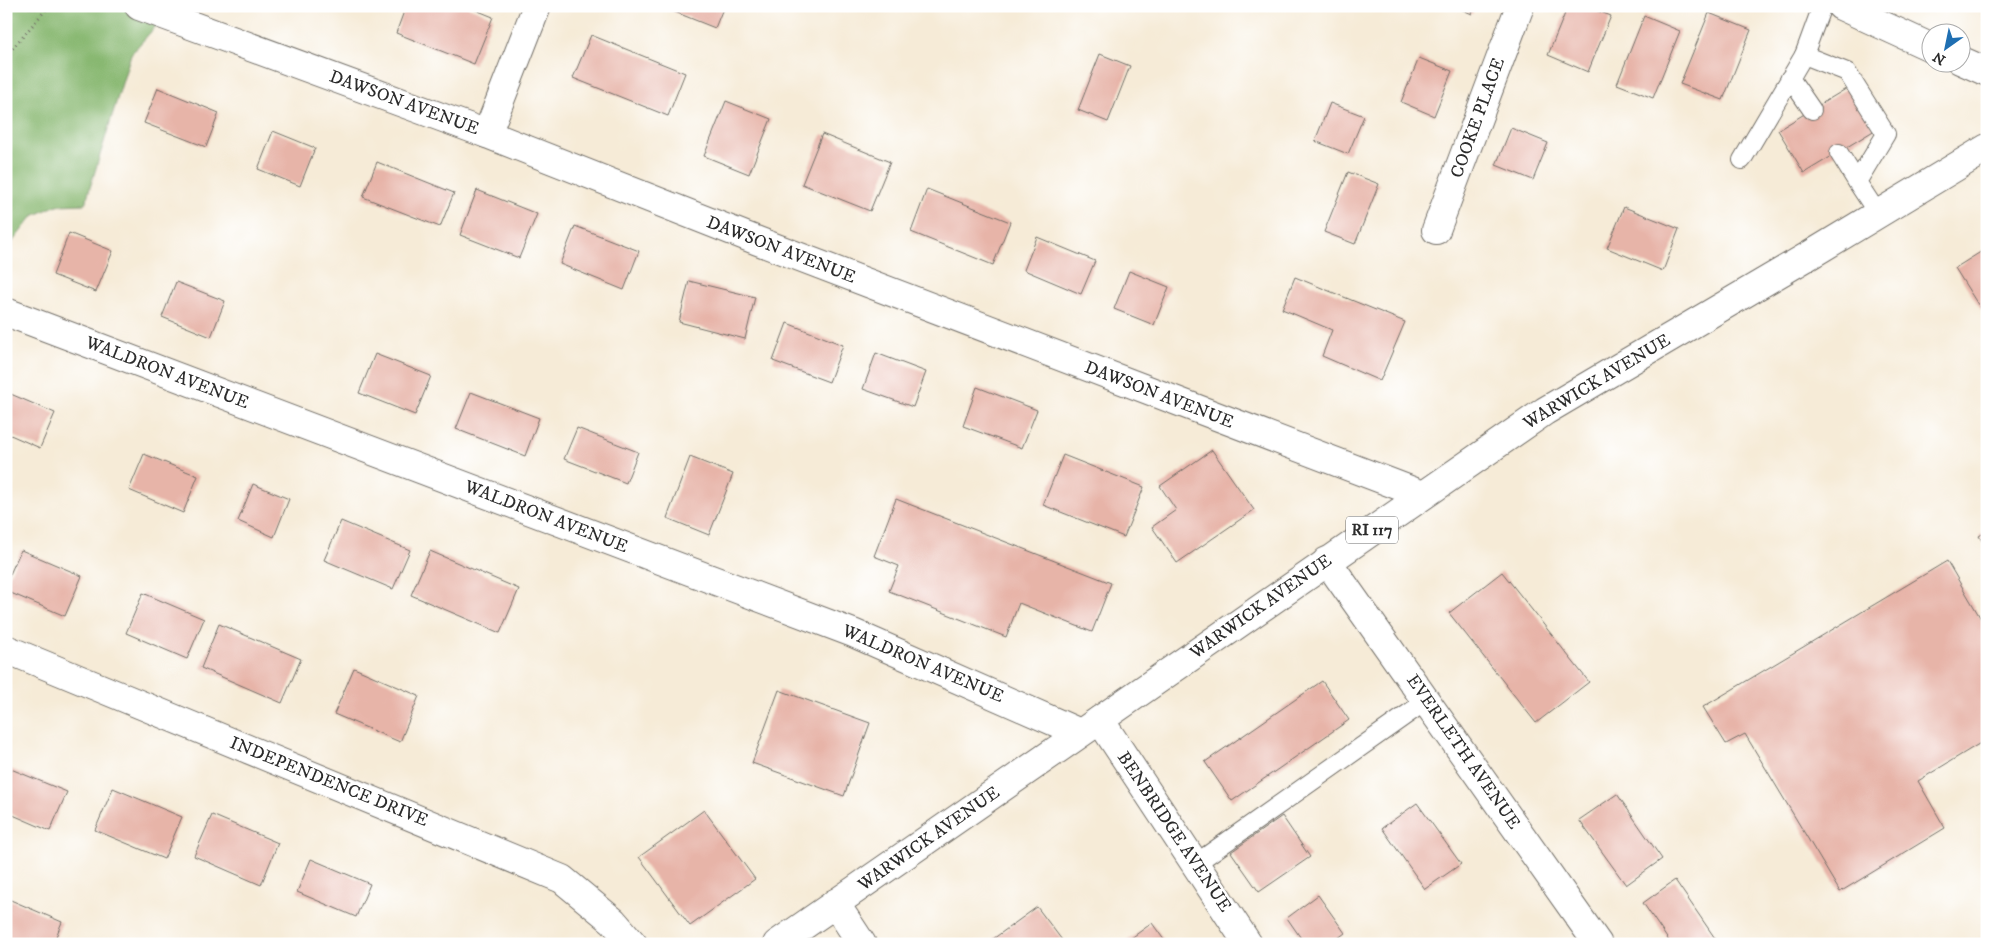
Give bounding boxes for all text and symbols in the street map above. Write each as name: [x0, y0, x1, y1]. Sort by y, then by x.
north arrow: [1920, 22, 1970, 72]
text: N: [1929, 47, 1949, 69]
street label: COOKE PLACE: [1446, 55, 1510, 181]
street label: DAWSON AVENUE: [326, 66, 482, 140]
street label: DAWSON AVENUE: [703, 211, 859, 289]
street label: WARWICK AVENUE: [1519, 329, 1675, 435]
street label: WALDRON AVENUE: [81, 331, 252, 414]
street label: DAWSON AVENUE: [1081, 356, 1237, 434]
street label: WALDRON AVENUE: [460, 475, 631, 558]
road number: RI 117: [1346, 516, 1398, 544]
street label: WARWICK AVENUE: [1185, 550, 1336, 665]
street label: WALDRON AVENUE: [838, 620, 1007, 708]
street label: EVERLETH AVENUE: [1401, 670, 1525, 834]
street label: INDEPENDENCE DRIVE: [227, 732, 432, 832]
street label: BENBRIDGE AVENUE: [1112, 748, 1236, 917]
street label: WARWICK AVENUE: [853, 782, 1004, 897]

